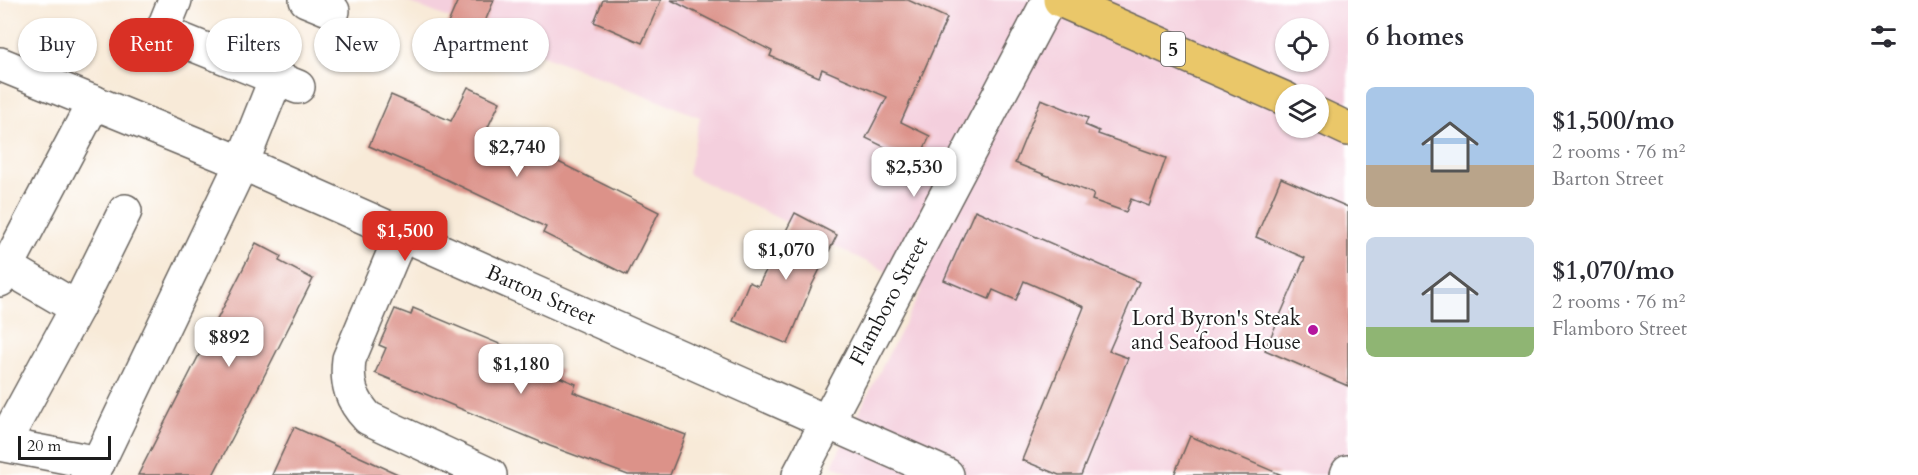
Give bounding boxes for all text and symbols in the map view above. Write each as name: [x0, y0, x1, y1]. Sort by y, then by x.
chip: Buy: [18, 18, 97, 72]
chip: Rent: [109, 18, 194, 72]
chip: Filters: [206, 18, 302, 72]
chip: New: [314, 18, 400, 72]
chip: Apartment: [412, 18, 549, 72]
map controls: [1275, 18, 1329, 138]
button: locate: [1275, 18, 1329, 72]
text: 6 homes: [1366, 19, 1464, 54]
icon: filters: [1867, 20, 1900, 53]
road number: 5: [1161, 32, 1185, 66]
button: layers: [1275, 84, 1329, 138]
text: $1,500/mo: [1552, 103, 1675, 138]
icon: home: [1414, 111, 1486, 183]
pin: $2,740: [468, 127, 566, 178]
text: $2,740: [488, 133, 546, 160]
text: 2 rooms · 76 m²: [1552, 138, 1685, 165]
pin: $2,530: [865, 147, 963, 198]
text: $2,530: [885, 153, 943, 180]
text: Barton Street: [1552, 165, 1664, 192]
pin: $1,500: [356, 211, 454, 262]
text: $1,500: [376, 217, 434, 244]
pin: $1,070: [737, 230, 835, 281]
street label: Flamboro Street: [843, 231, 935, 370]
text: $1,070: [757, 236, 815, 263]
text: $1,070/mo: [1552, 253, 1675, 288]
street label: Barton Street: [482, 258, 601, 332]
icon: home: [1414, 261, 1486, 333]
text: 2 rooms · 76 m²: [1552, 288, 1685, 315]
place label: Lord Byron's Steak and Seafood House: [1131, 304, 1302, 357]
text: Flamboro Street: [1552, 315, 1687, 342]
pin: $892: [193, 317, 265, 368]
text: $892: [209, 323, 249, 350]
marker: Lord Byron's Steak and Seafood House: [1306, 323, 1320, 337]
pin: $1,180: [472, 344, 570, 395]
text: $1,180: [492, 350, 550, 377]
scale bar: [18, 433, 111, 460]
text: 20 m: [27, 435, 61, 457]

